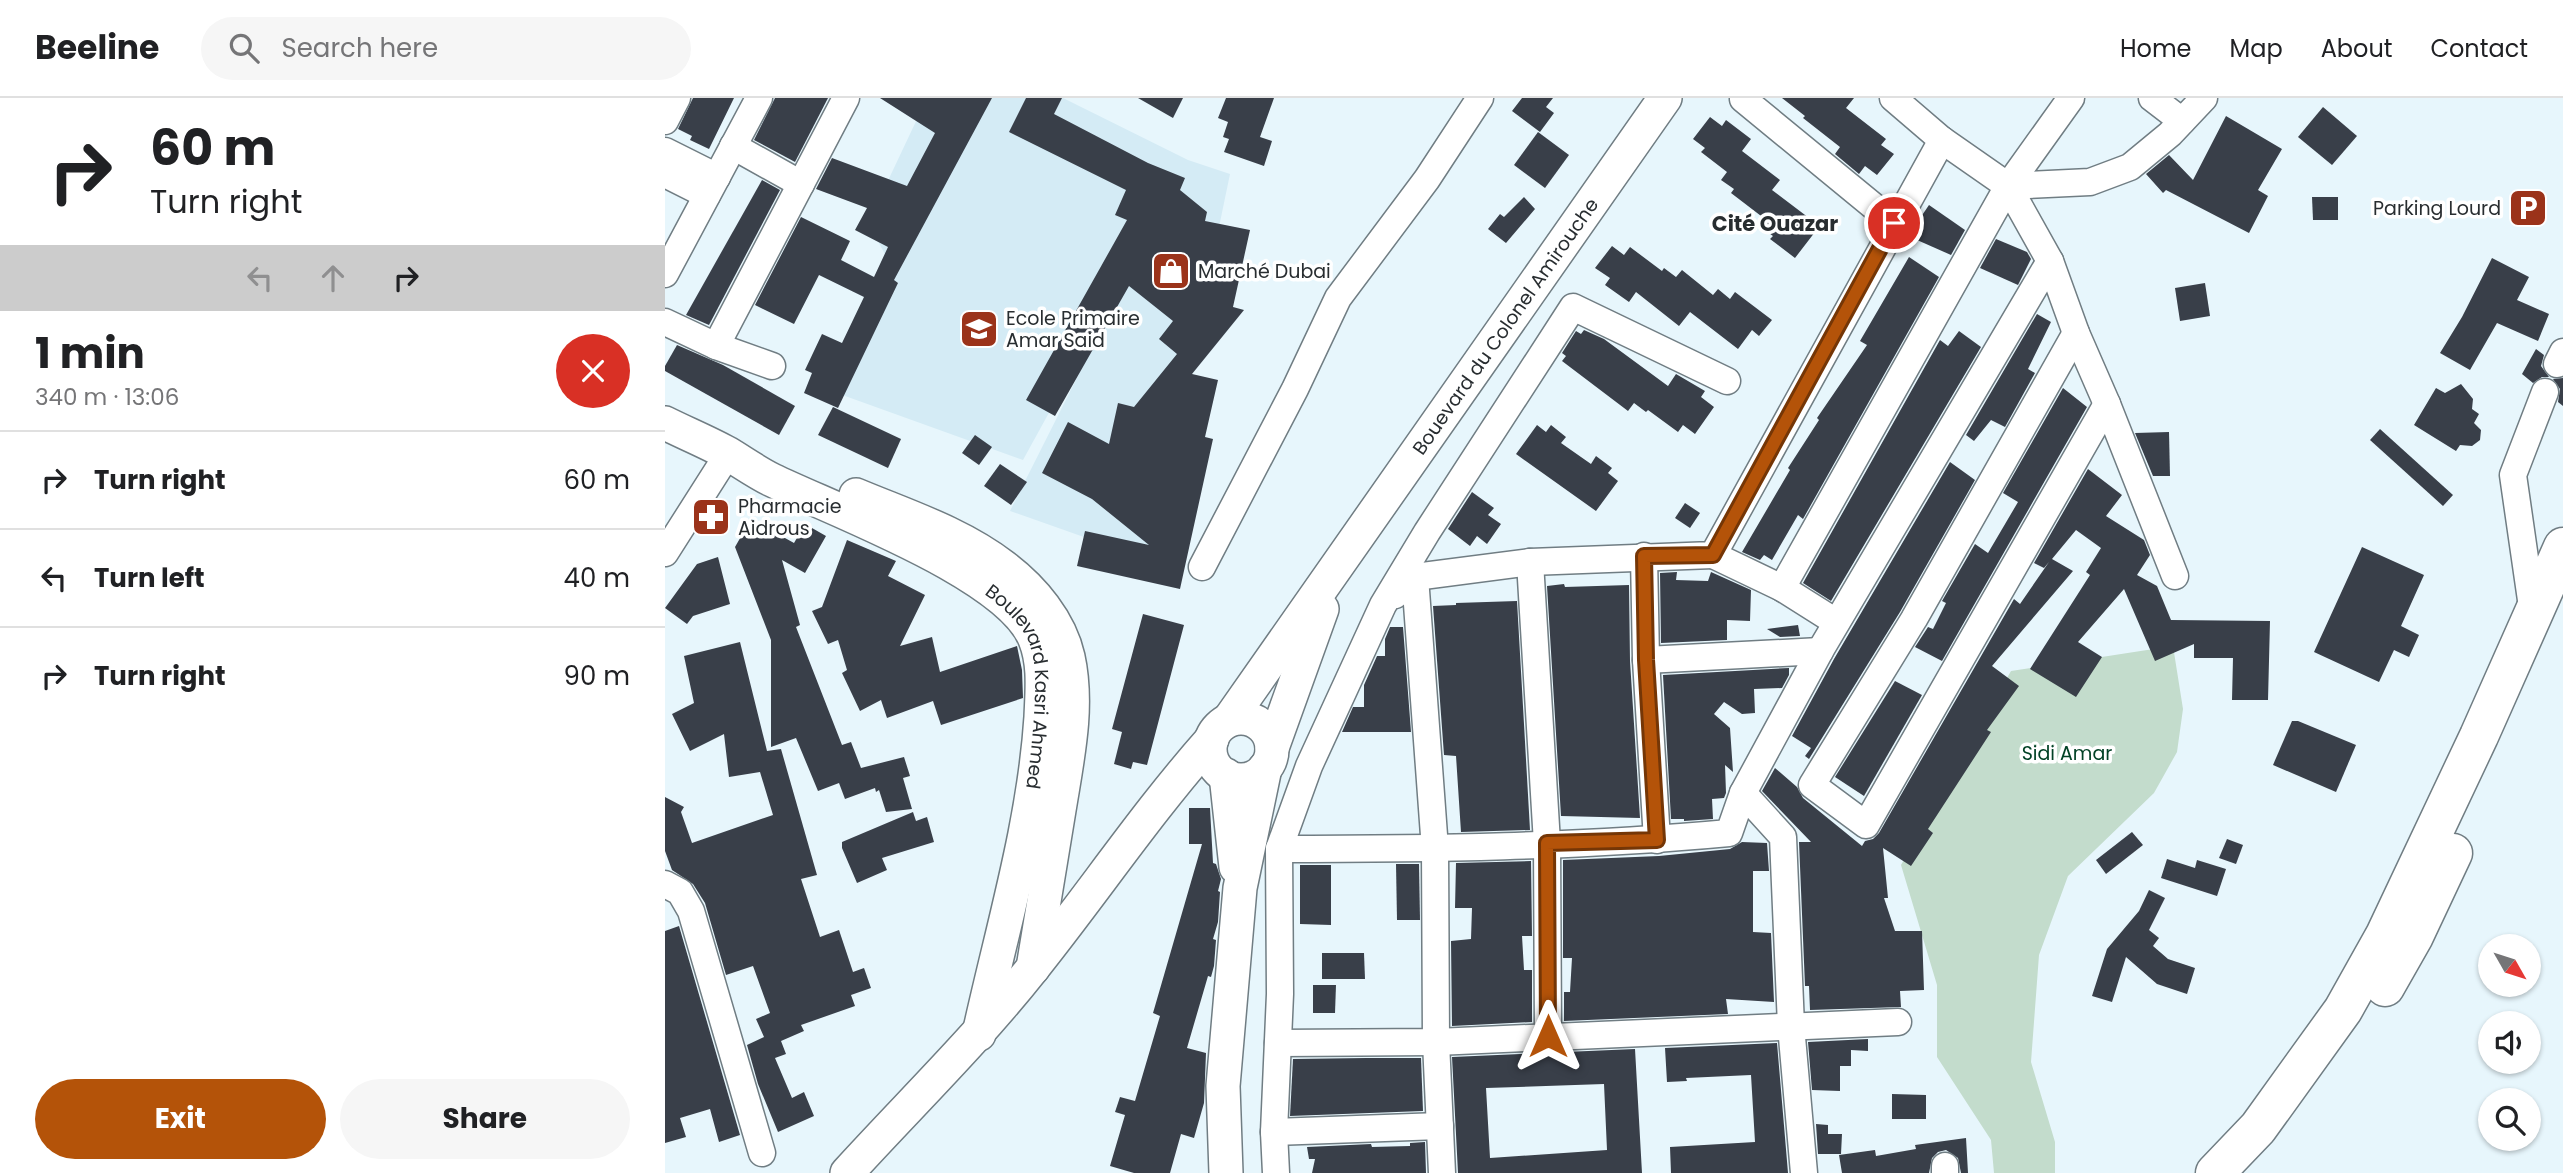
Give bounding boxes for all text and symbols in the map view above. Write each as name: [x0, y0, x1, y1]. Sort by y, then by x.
search box: [201, 17, 691, 80]
text: Beeline: [35, 24, 159, 71]
icon: search: [225, 29, 263, 67]
text: Search here: [281, 30, 438, 66]
text: Home: [2120, 32, 2192, 65]
text: Map: [2230, 32, 2283, 65]
text: About: [2321, 32, 2392, 65]
text: Contact: [2430, 32, 2528, 65]
text: 60 m: [150, 114, 275, 182]
icon: right: [35, 126, 126, 217]
text: Turn right: [150, 179, 302, 224]
parking icon: Parking Lourd: [2507, 187, 2549, 229]
street label: Bouevard du Colonel Amirouche: [1406, 193, 1605, 460]
pin: [1864, 193, 1924, 253]
place label: Parking Lourd: [2373, 195, 2501, 222]
icon: arrive: [1875, 204, 1913, 242]
district label: Cité Ouazar: [1712, 209, 1838, 238]
shop icon: Marché Dubai: [1150, 250, 1192, 292]
place label: Marché Dubai: [1198, 258, 1331, 285]
icon: left: [241, 259, 279, 297]
icon: ahead: [314, 259, 352, 297]
icon: right: [387, 259, 425, 297]
place label: Ecole Primaire Amar Said: [1006, 305, 1140, 354]
school or university icon: Ecole Primaire Amar Said: [958, 308, 1000, 350]
text: 1 min: [35, 324, 145, 383]
button: close: [556, 334, 630, 408]
text: 340 m · 13:06: [35, 381, 179, 413]
icon: right: [35, 461, 73, 499]
text: Turn right: [94, 462, 226, 498]
text: 60 m: [563, 462, 630, 498]
place label: Pharmacie Aidrous: [738, 493, 842, 542]
pharmacy icon: Pharmacie Aidrous: [690, 496, 732, 538]
icon: left: [35, 559, 73, 597]
text: Turn left: [94, 560, 205, 596]
text: 40 m: [564, 560, 630, 596]
street label: Boulevard Kasri Ahmed: [980, 578, 1055, 791]
icon: right: [35, 657, 73, 695]
text: Turn right: [94, 658, 226, 694]
text: 90 m: [564, 658, 630, 694]
park label: Sidi Amar: [2022, 740, 2112, 767]
north arrow: [2478, 934, 2541, 998]
map controls: [2478, 934, 2541, 1151]
position arrow: [1511, 999, 1585, 1073]
button: sound: [2478, 1011, 2541, 1074]
button: Exit: [35, 1079, 326, 1159]
button: Share: [340, 1079, 630, 1159]
button: search: [2478, 1088, 2541, 1151]

